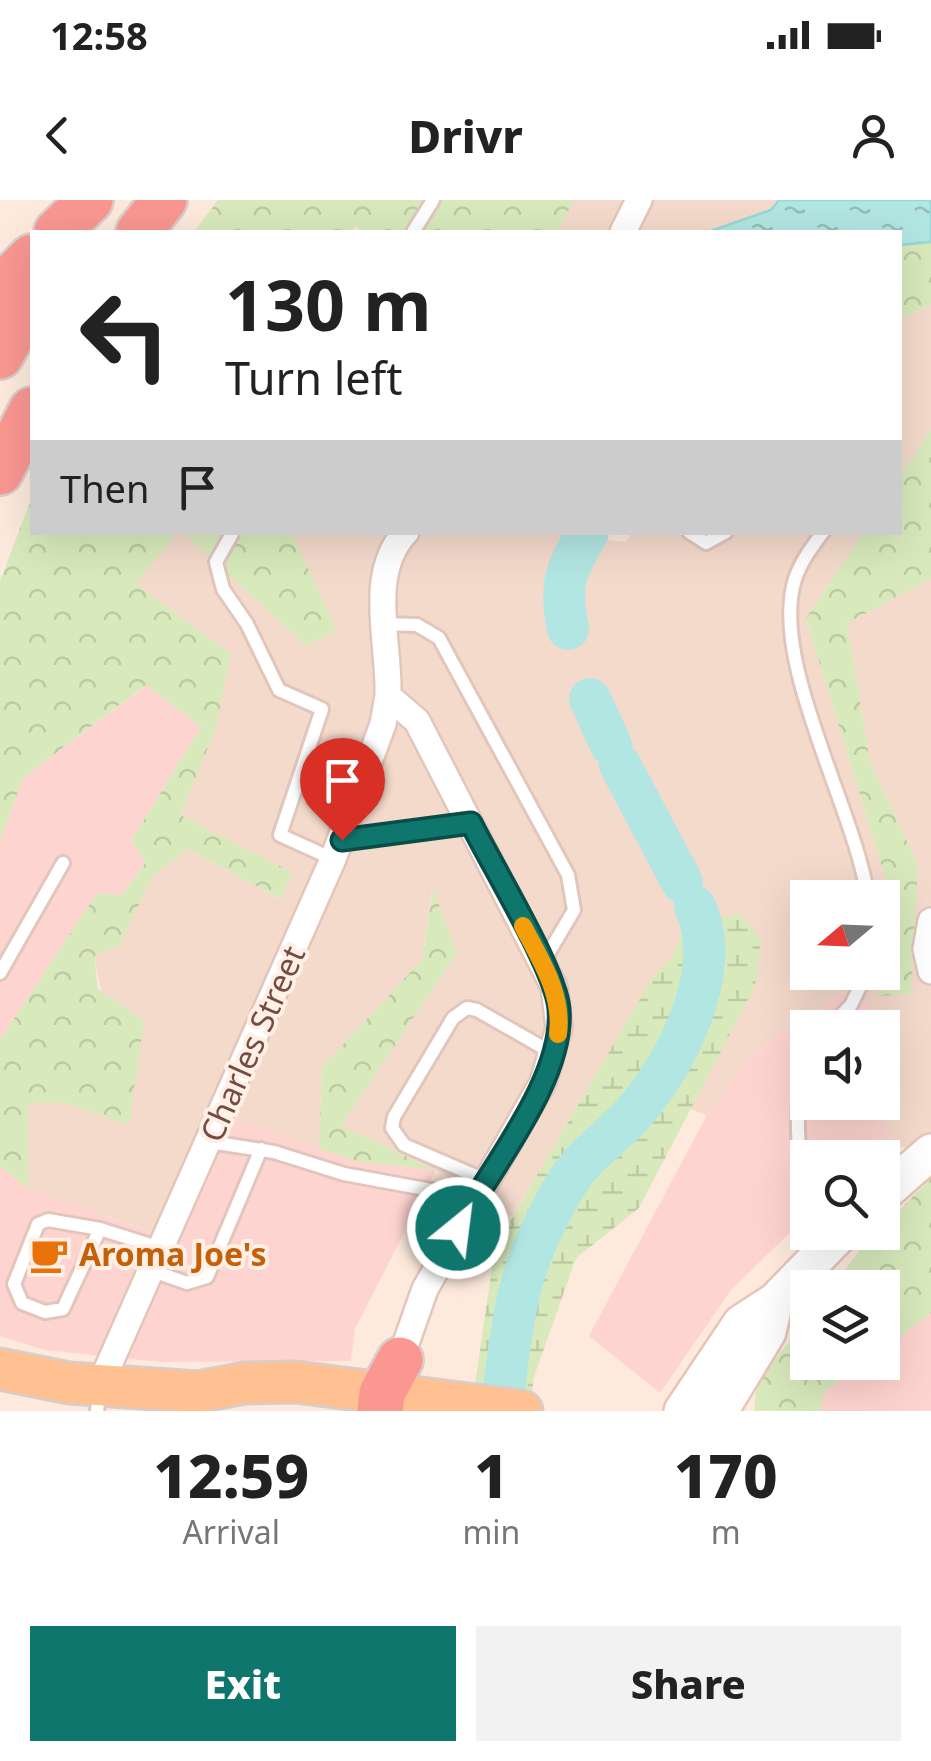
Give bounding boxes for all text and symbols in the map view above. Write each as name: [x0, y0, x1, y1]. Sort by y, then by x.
text: 12:58: [50, 9, 148, 61]
text: Drivr: [408, 105, 523, 166]
icon: back: [30, 108, 85, 163]
icon: person: [846, 108, 901, 163]
text: 130 m: [225, 256, 432, 352]
icon: left: [60, 270, 190, 400]
text: Turn left: [225, 347, 402, 408]
icon: arrive: [170, 460, 225, 515]
text: Then: [60, 462, 150, 514]
pin: [300, 738, 385, 841]
icon: arrive: [315, 753, 370, 808]
north arrow: [790, 880, 900, 990]
map controls: [790, 880, 900, 1380]
street label: Charles Street: [189, 939, 314, 1148]
button: sound: [790, 1010, 900, 1120]
button: search: [790, 1140, 900, 1250]
position arrow: [406, 1176, 510, 1280]
place label: Aroma Joe's: [79, 1232, 267, 1275]
cafe icon: Aroma Joe's: [28, 1234, 70, 1276]
button: layers: [790, 1270, 900, 1380]
text: 12:59: [153, 1434, 309, 1516]
text: 1: [474, 1434, 509, 1516]
text: 170: [674, 1434, 778, 1516]
text: Arrival: [182, 1510, 280, 1553]
text: min: [462, 1510, 520, 1553]
text: m: [711, 1510, 741, 1553]
button: Exit: [30, 1626, 456, 1741]
button: Share: [476, 1626, 901, 1741]

